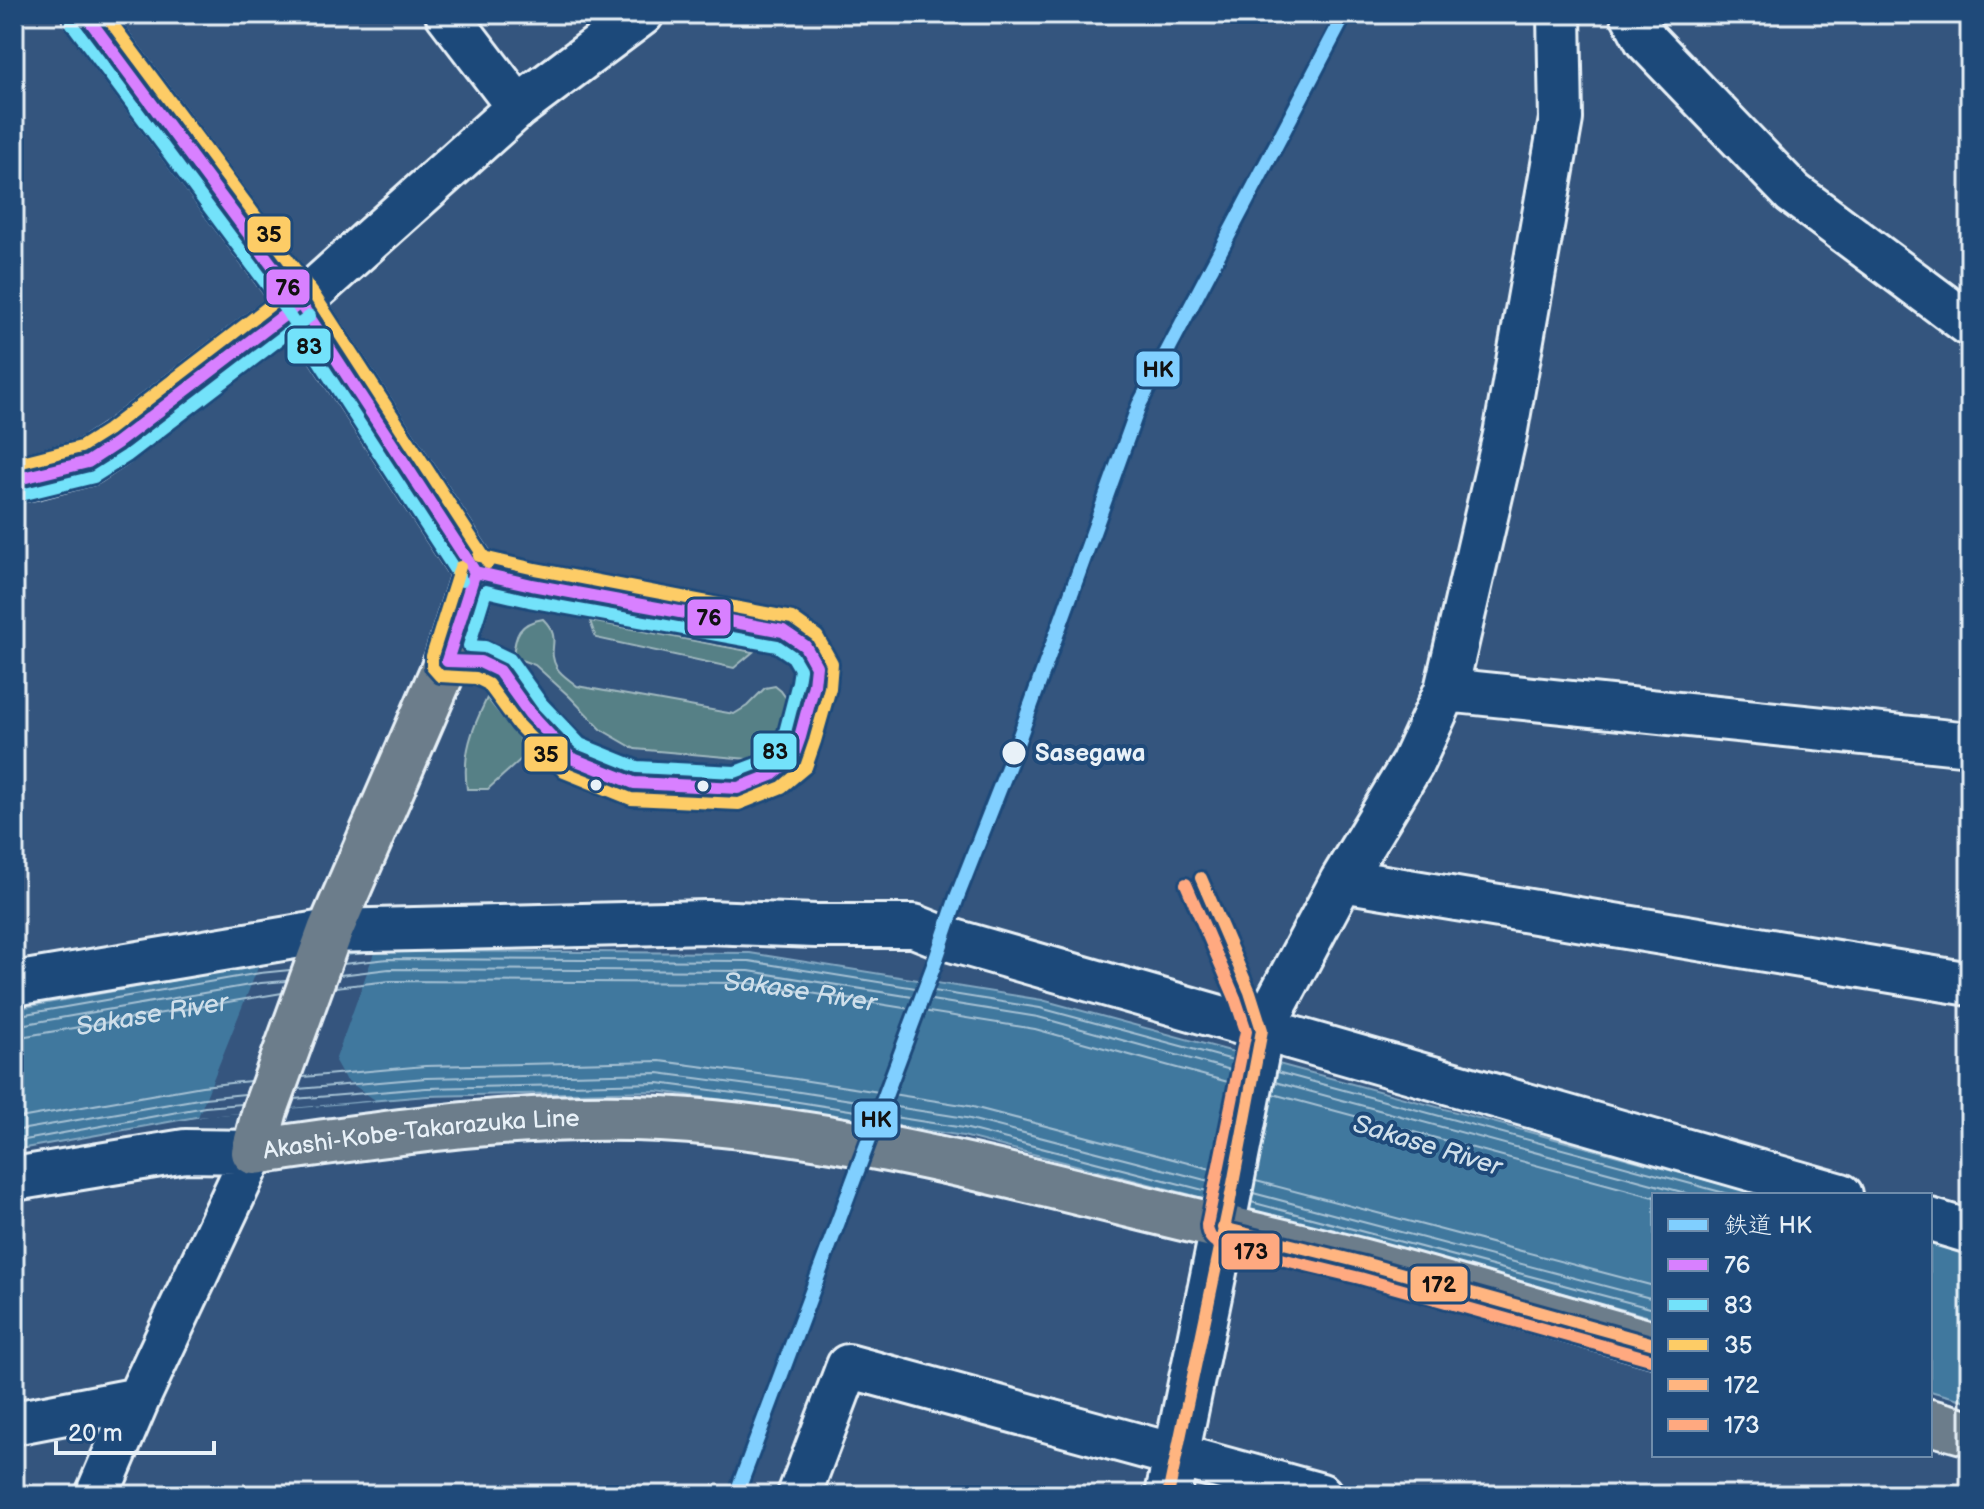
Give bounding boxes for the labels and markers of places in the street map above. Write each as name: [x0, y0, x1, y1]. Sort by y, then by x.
marker: Sasegawa: [1000, 739, 1028, 767]
place label: Sasegawa: [1035, 739, 1146, 768]
unlabelled marker: [588, 777, 604, 793]
unlabelled marker: [695, 778, 711, 794]

